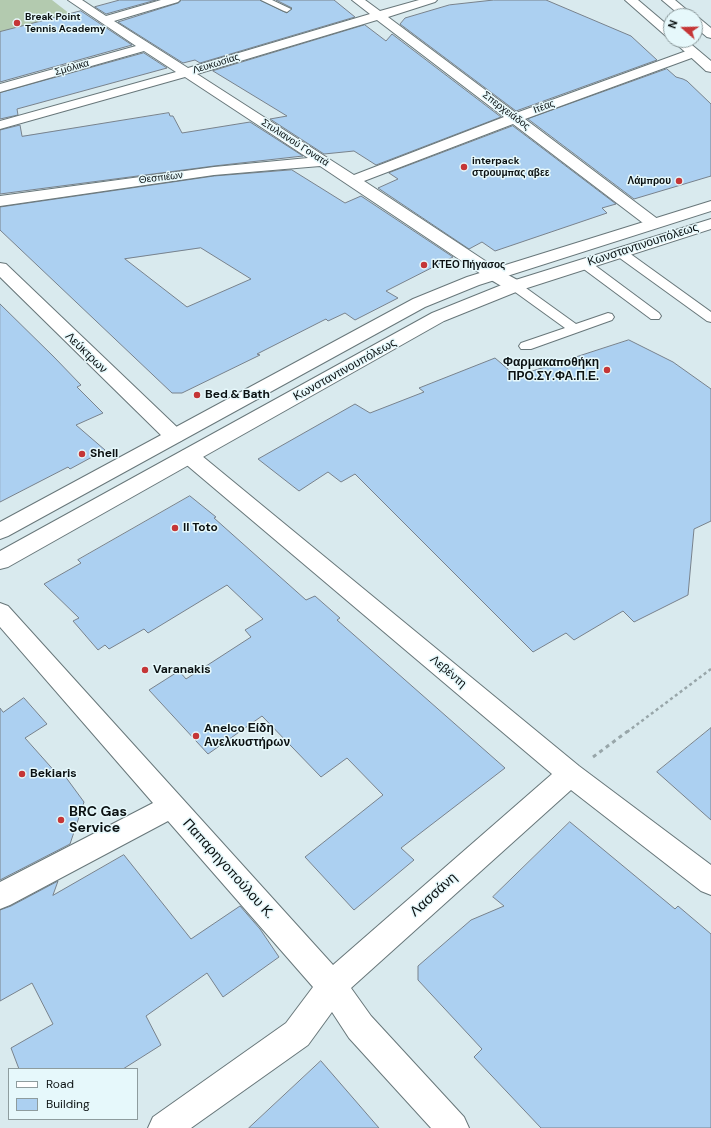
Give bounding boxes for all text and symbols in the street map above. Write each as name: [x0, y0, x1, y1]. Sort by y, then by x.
north arrow: [663, 8, 703, 48]
place label: Break Point Tennis Academy: [25, 11, 105, 34]
marker: Break Point Tennis Academy: [12, 18, 22, 28]
text: N: [665, 18, 681, 30]
street label: Λευκωσίας: [191, 51, 241, 77]
street label: Σμόλικα: [53, 57, 91, 79]
street label: Σπερχειάδος: [480, 89, 532, 133]
street label: Ιτέας: [532, 98, 556, 116]
street label: Στυλιανού Γονατά: [259, 117, 331, 169]
place label: interpack στρουμπας αβεε: [472, 155, 549, 178]
marker: interpack στρουμπας αβεε: [459, 162, 469, 172]
street label: Θεσπιέων: [138, 169, 184, 187]
place label: Λάμπρου: [627, 175, 671, 187]
marker: Λάμπρου: [674, 176, 684, 186]
street label: Κωνσταντινουπόλεως: [586, 220, 700, 270]
place label: ΚΤΕΟ Πήγασος: [432, 259, 505, 271]
marker: ΚΤΕΟ Πήγασος: [419, 260, 429, 270]
street label: Λεύκτρων: [62, 329, 110, 377]
street label: Κωνσταντινουπόλεως: [291, 336, 399, 404]
place label: Φαρμακαποθήκη ΠΡΟ.ΣΥ.ΦΑ.Π.Ε.: [503, 356, 599, 384]
marker: Φαρμακαποθήκη ΠΡΟ.ΣΥ.ΦΑ.Π.Ε.: [602, 365, 612, 375]
place label: Bed & Bath: [205, 388, 270, 402]
marker: Bed & Bath: [192, 390, 202, 400]
place label: Shell: [90, 447, 118, 461]
marker: Shell: [77, 449, 87, 459]
place label: Il Toto: [183, 521, 218, 535]
marker: Il Toto: [170, 523, 180, 533]
street label: Λεβέντη: [427, 653, 469, 691]
place label: Varanakis: [153, 663, 211, 677]
marker: Varanakis: [140, 665, 150, 675]
place label: Anelco Είδη Ανελκυστήρων: [204, 722, 290, 750]
marker: Anelco Είδη Ανελκυστήρων: [191, 731, 201, 741]
place label: Bekiaris: [30, 767, 77, 781]
marker: Bekiaris: [17, 769, 27, 779]
place label: BRC Gas Service: [69, 804, 127, 836]
marker: BRC Gas Service: [56, 815, 66, 825]
street label: Παπαρηγοπούλου Κ.: [179, 816, 277, 922]
street label: Λασσάνη: [407, 869, 461, 921]
legend: [8, 1068, 138, 1120]
text: Road: [46, 1076, 74, 1092]
text: Building: [46, 1096, 90, 1112]

